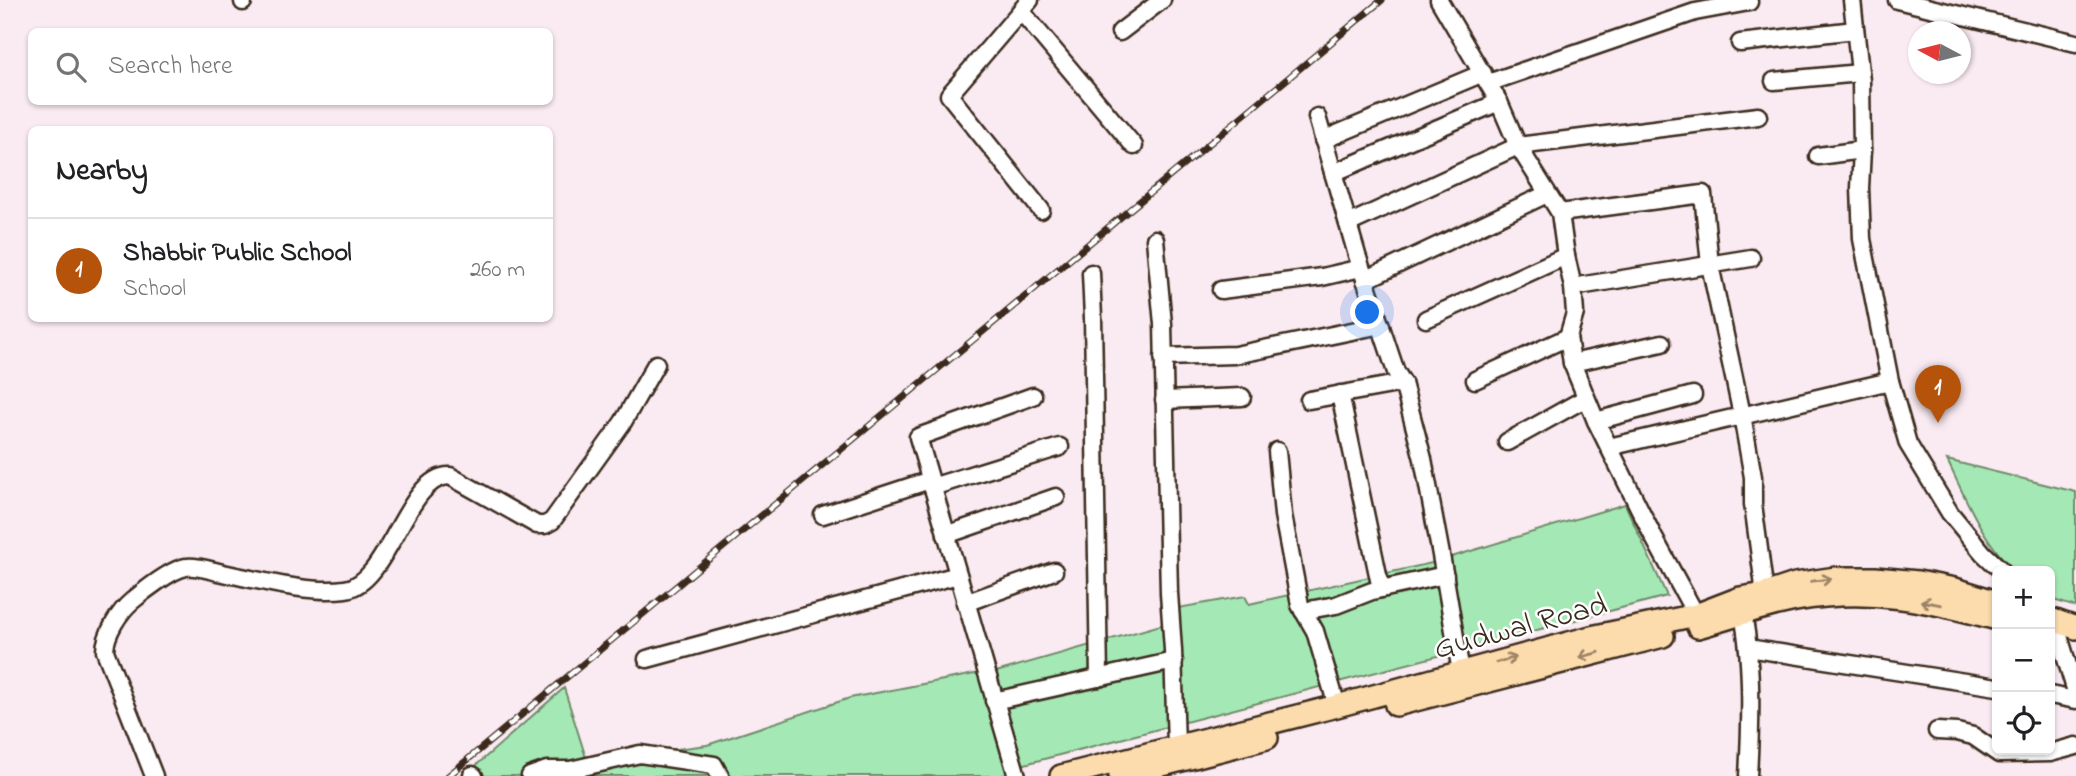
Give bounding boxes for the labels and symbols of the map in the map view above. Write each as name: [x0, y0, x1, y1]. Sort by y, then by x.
north arrow: [1908, 21, 1971, 84]
your location: [1350, 295, 1384, 329]
pin: 1: [1915, 365, 1961, 423]
one-way arrow: [1809, 574, 1831, 587]
street label: Gudwal Road: [1429, 583, 1613, 674]
one-way arrow: [1920, 596, 1943, 609]
one-way arrow: [1578, 649, 1601, 662]
one-way arrow: [1494, 653, 1517, 666]

